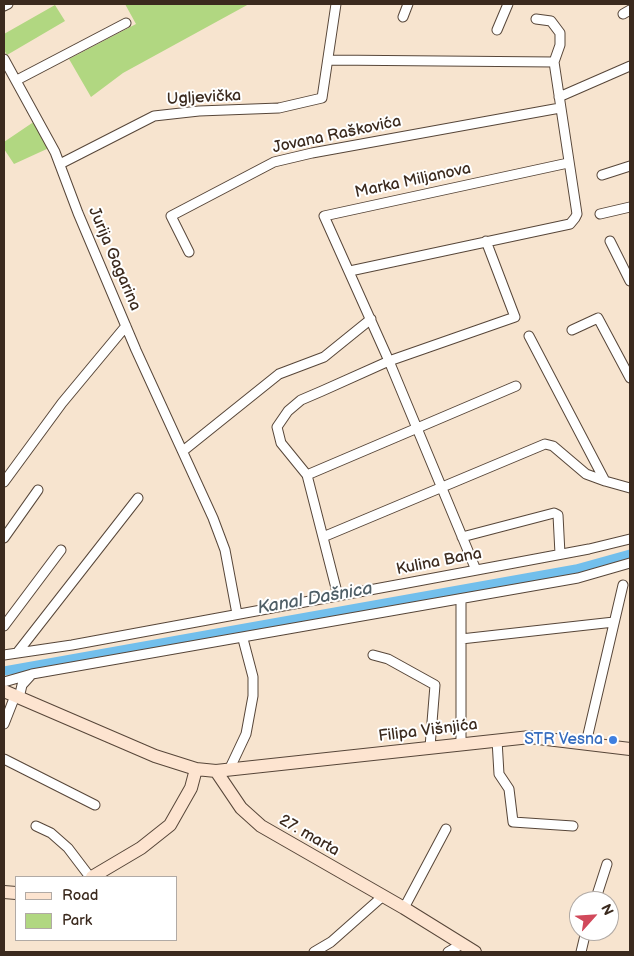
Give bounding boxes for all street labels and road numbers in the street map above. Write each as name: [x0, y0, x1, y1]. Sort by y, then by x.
street label: Ugljevička: [166, 86, 242, 110]
street label: Jovana Raškovića: [271, 112, 403, 158]
street label: Marka Miljanova: [353, 159, 473, 203]
street label: Jurija Gagarina: [83, 204, 145, 314]
street label: Kulina Bana: [395, 544, 483, 580]
street label: Filipa Višnjića: [377, 715, 479, 747]
street label: 27. marta: [275, 811, 343, 861]

